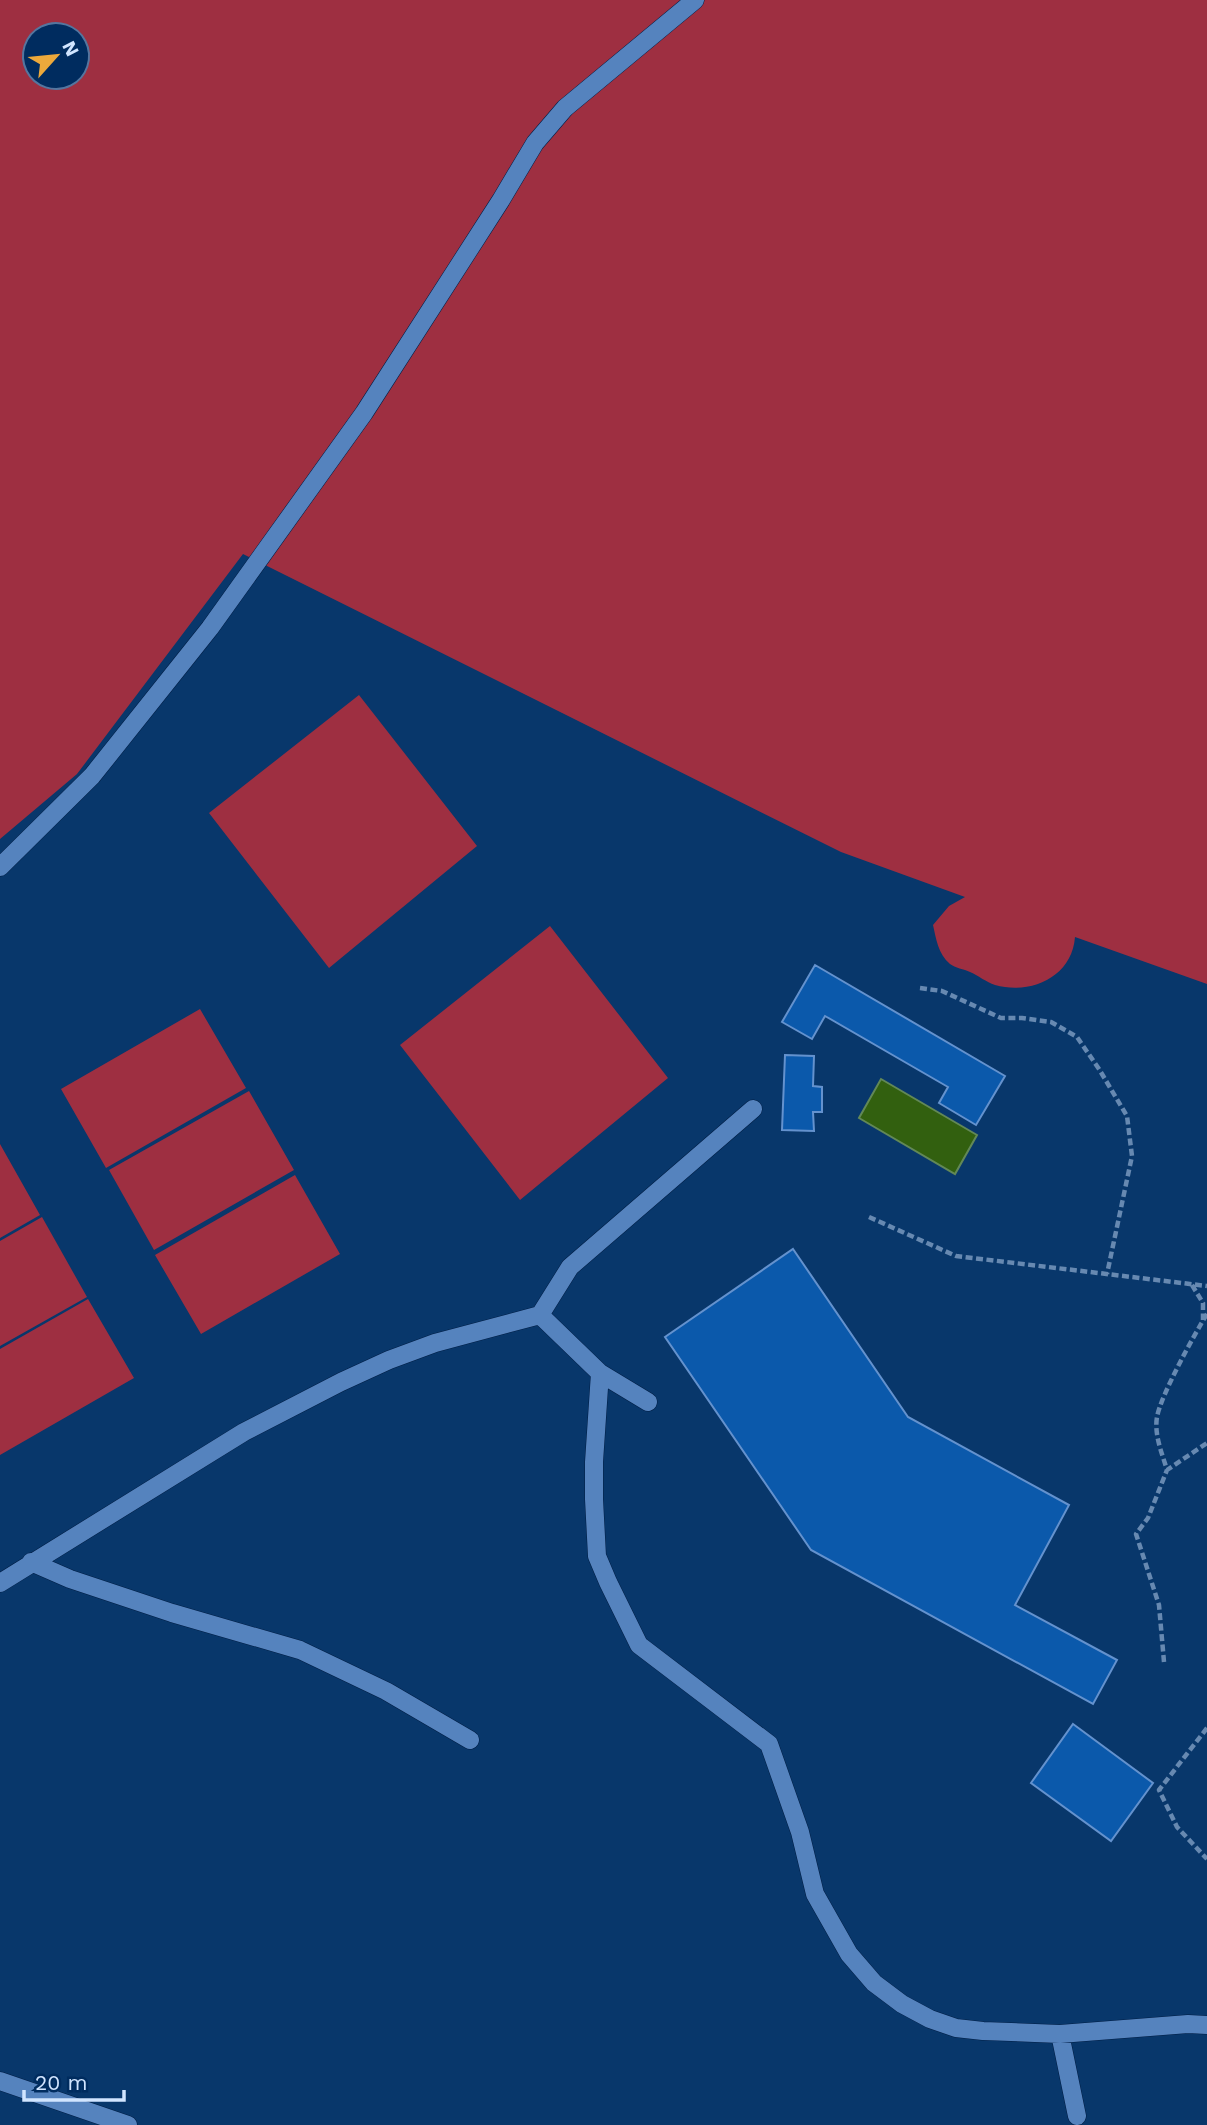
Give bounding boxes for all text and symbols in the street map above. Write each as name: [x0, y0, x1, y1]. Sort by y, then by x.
north arrow: [21, 21, 91, 91]
text: N: [57, 37, 84, 60]
scale bar: [24, 2058, 124, 2102]
text: 20 m: [35, 2070, 87, 2095]

